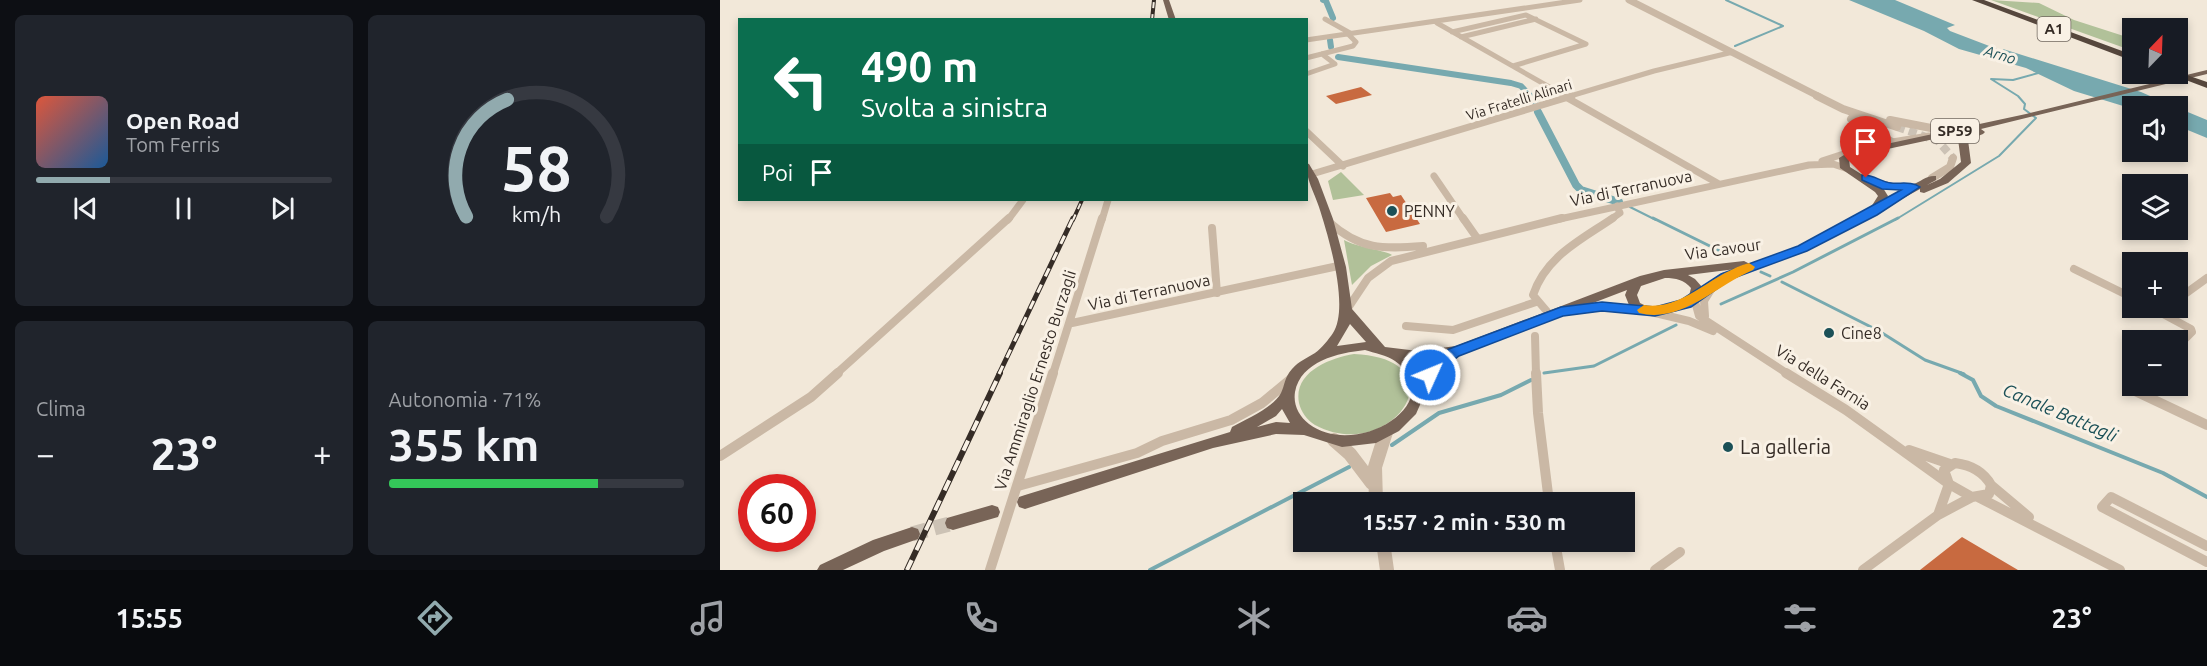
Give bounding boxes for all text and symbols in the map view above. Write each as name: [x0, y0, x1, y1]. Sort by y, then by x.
road number: A1: [2038, 17, 2070, 41]
north arrow: [2122, 18, 2188, 84]
map controls: [2122, 18, 2188, 396]
water label: Arno: [1981, 41, 2018, 67]
icon: left: [762, 42, 840, 120]
text: 490 m: [861, 43, 978, 90]
street label: Via Fratelli Alinari: [1464, 76, 1574, 124]
text: Svolta a sinistra: [861, 92, 1048, 122]
button: sound: [2122, 96, 2188, 162]
text: Open Road: [126, 108, 240, 133]
pin: [1840, 116, 1891, 178]
road number: SP59: [1931, 119, 1979, 143]
icon: arrive: [1849, 125, 1882, 158]
text: Tom Ferris: [126, 133, 220, 156]
text: 58: [501, 134, 571, 204]
icon: arrive: [805, 156, 838, 189]
text: Poi: [762, 160, 793, 185]
street label: Via di Terranuova: [1568, 166, 1694, 210]
button: layers: [2122, 174, 2188, 240]
icon: previous: [69, 192, 102, 225]
icon: pause: [167, 192, 200, 225]
icon: next: [266, 192, 299, 225]
place label: PENNY: [1404, 202, 1455, 220]
text: km/h: [511, 203, 561, 227]
marker: PENNY: [1385, 204, 1399, 218]
street label: Via Cavour: [1684, 235, 1762, 263]
button: +: [2122, 252, 2188, 318]
street label: Via Ammiraglio Ernesto Burzagli: [991, 268, 1079, 492]
street label: Via di Terranuova: [1086, 270, 1212, 314]
place label: Cine8: [1841, 324, 1882, 342]
marker: Cine8: [1822, 326, 1836, 340]
button: −: [2122, 330, 2188, 396]
street label: Via della Farnia: [1772, 341, 1874, 413]
position arrow: [1398, 343, 1462, 407]
water label: Canale Battagli: [2000, 379, 2121, 445]
text: Autonomia · 71%: [389, 388, 541, 411]
text: Clima: [36, 397, 86, 420]
text: 355 km: [389, 419, 539, 470]
text: 23°: [150, 428, 217, 479]
text: −: [36, 435, 55, 472]
text: +: [313, 435, 332, 472]
place label: La galleria: [1740, 435, 1831, 458]
marker: La galleria: [1721, 440, 1735, 454]
speed limit sign: 60: [738, 474, 816, 552]
text: 15:57 · 2 min · 530 m: [1362, 509, 1566, 534]
icon: directions: [414, 597, 456, 639]
icon: music: [687, 597, 729, 639]
icon: phone: [960, 597, 1002, 639]
icon: climate: [1233, 597, 1275, 639]
icon: car: [1506, 597, 1548, 639]
icon: filters: [1779, 597, 1821, 639]
text: 15:55: [115, 603, 183, 633]
text: 23°: [2051, 603, 2091, 633]

